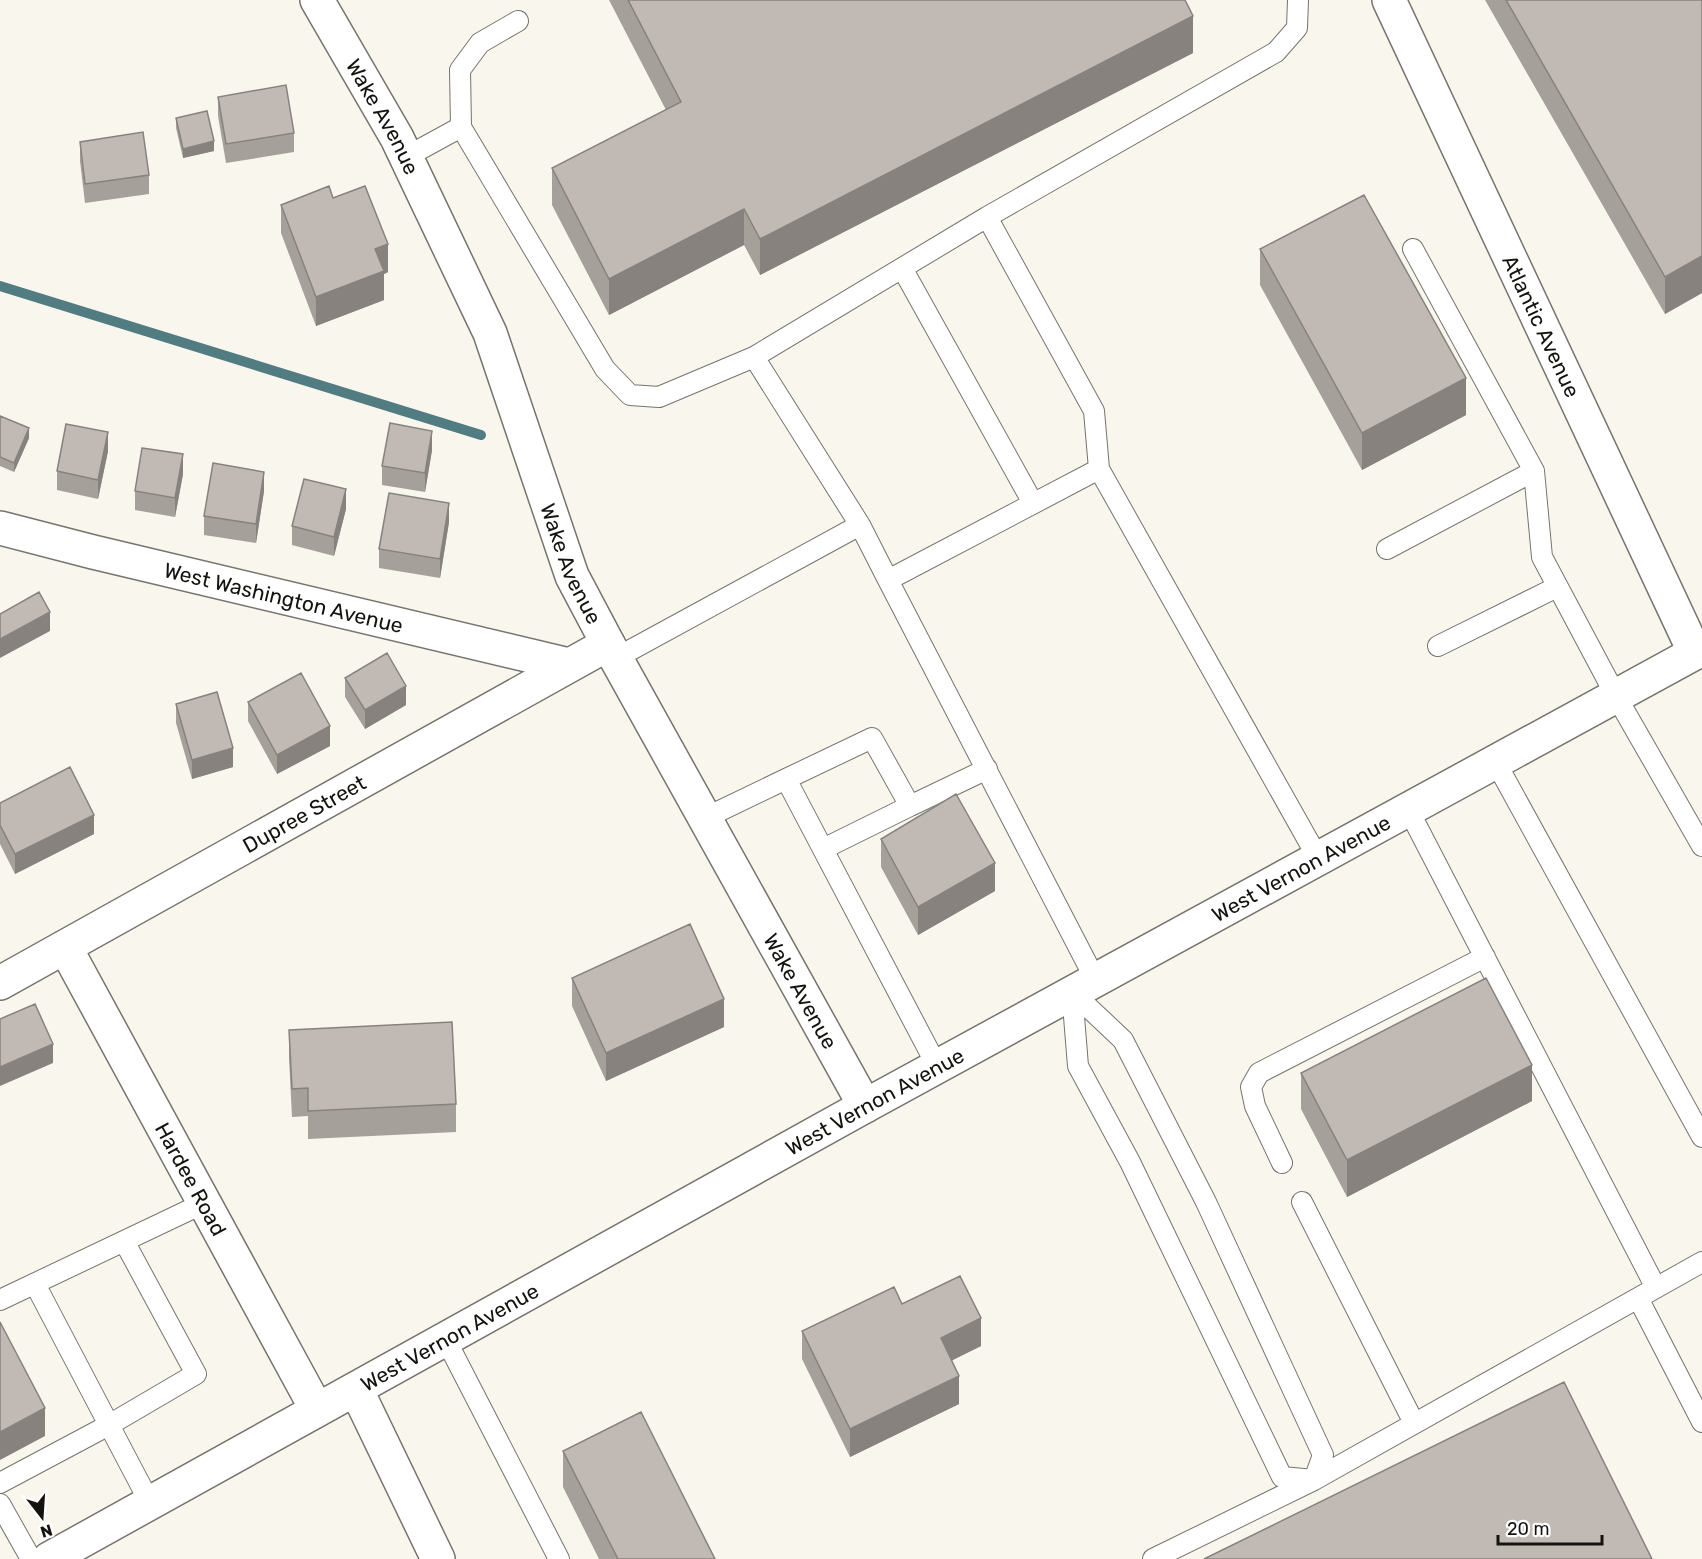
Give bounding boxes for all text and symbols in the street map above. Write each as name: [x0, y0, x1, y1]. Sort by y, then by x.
street label: Wake Avenue: [341, 54, 425, 178]
street label: Atlantic Avenue: [1498, 251, 1586, 401]
street label: Wake Avenue: [536, 500, 607, 628]
street label: West Washington Avenue: [162, 557, 406, 638]
street label: Dupree Street: [238, 769, 370, 858]
street label: West Vernon Avenue: [1207, 809, 1395, 927]
street label: Wake Avenue: [759, 929, 843, 1053]
street label: West Vernon Avenue: [781, 1042, 968, 1160]
street label: Hardee Road: [150, 1118, 232, 1240]
street label: West Vernon Avenue: [356, 1277, 543, 1396]
north arrow: [12, 1487, 72, 1547]
scale bar: [1498, 1508, 1602, 1546]
text: 20 m: [1507, 1518, 1549, 1540]
text: N: [38, 1520, 55, 1542]

